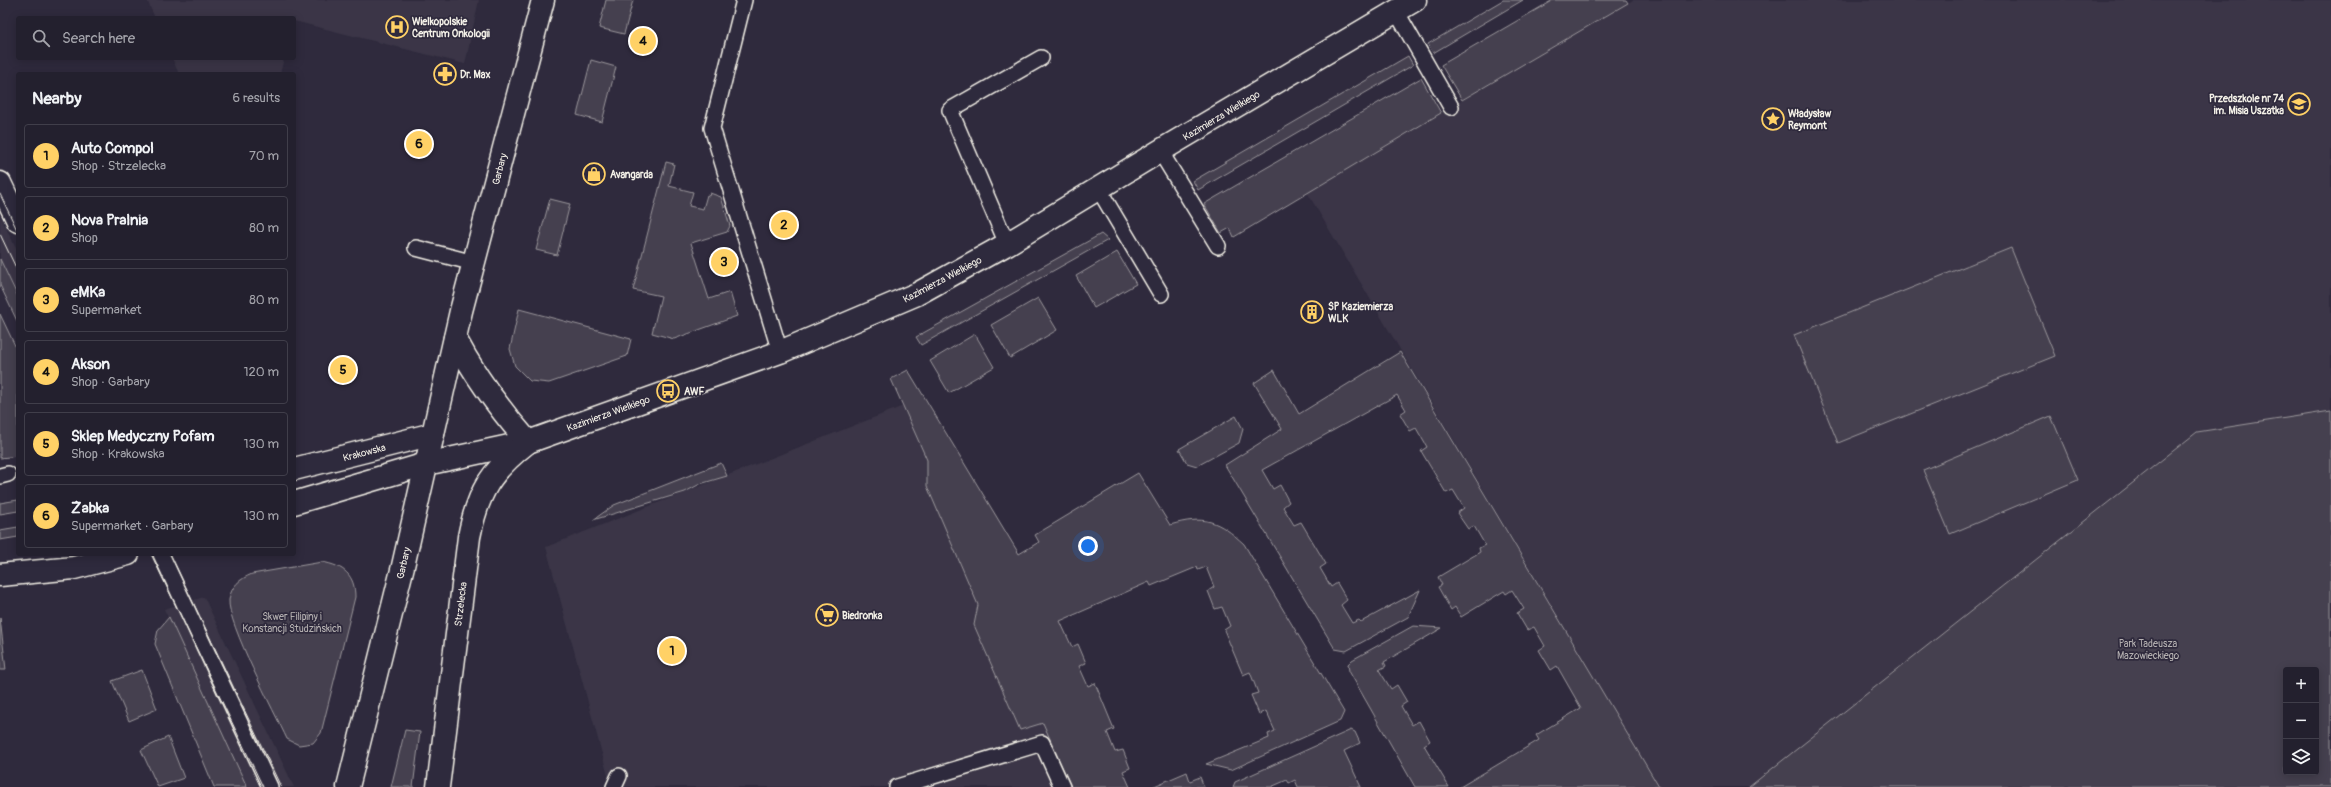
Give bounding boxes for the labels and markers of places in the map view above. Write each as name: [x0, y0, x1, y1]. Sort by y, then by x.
hospital icon: Wielkopolskie Centrum Onkologii: [384, 14, 410, 40]
place label: Wielkopolskie Centrum Onkologii: [412, 16, 490, 40]
pin: 4: [630, 26, 656, 56]
pharmacy icon: Dr. Max: [432, 61, 458, 87]
place label: Dr. Max: [460, 69, 490, 81]
school or university icon: Przedszkole nr 74 im. Misia Uszatka: [2286, 91, 2312, 117]
place label: Przedszkole nr 74 im. Misia Uszatka: [2209, 93, 2284, 117]
place icon: Władysław Reymont: [1760, 106, 1786, 132]
place label: Władysław Reymont: [1788, 108, 1831, 132]
pin: 6: [406, 129, 432, 159]
shop icon: Avangarda: [581, 161, 607, 187]
place label: Avangarda: [610, 169, 653, 181]
pin: 2: [771, 210, 797, 240]
pin: 3: [711, 247, 737, 277]
building icon: SP Kaziemierza WLK: [1299, 299, 1325, 325]
place label: SP Kaziemierza WLK: [1328, 301, 1393, 325]
pin: 5: [330, 355, 356, 385]
bus stop icon: AWF: [655, 378, 681, 404]
place label: AWF: [684, 386, 704, 398]
supermarket icon: Biedronka: [814, 602, 840, 628]
place label: Biedronka: [842, 610, 883, 622]
pin: 1: [659, 636, 685, 666]

